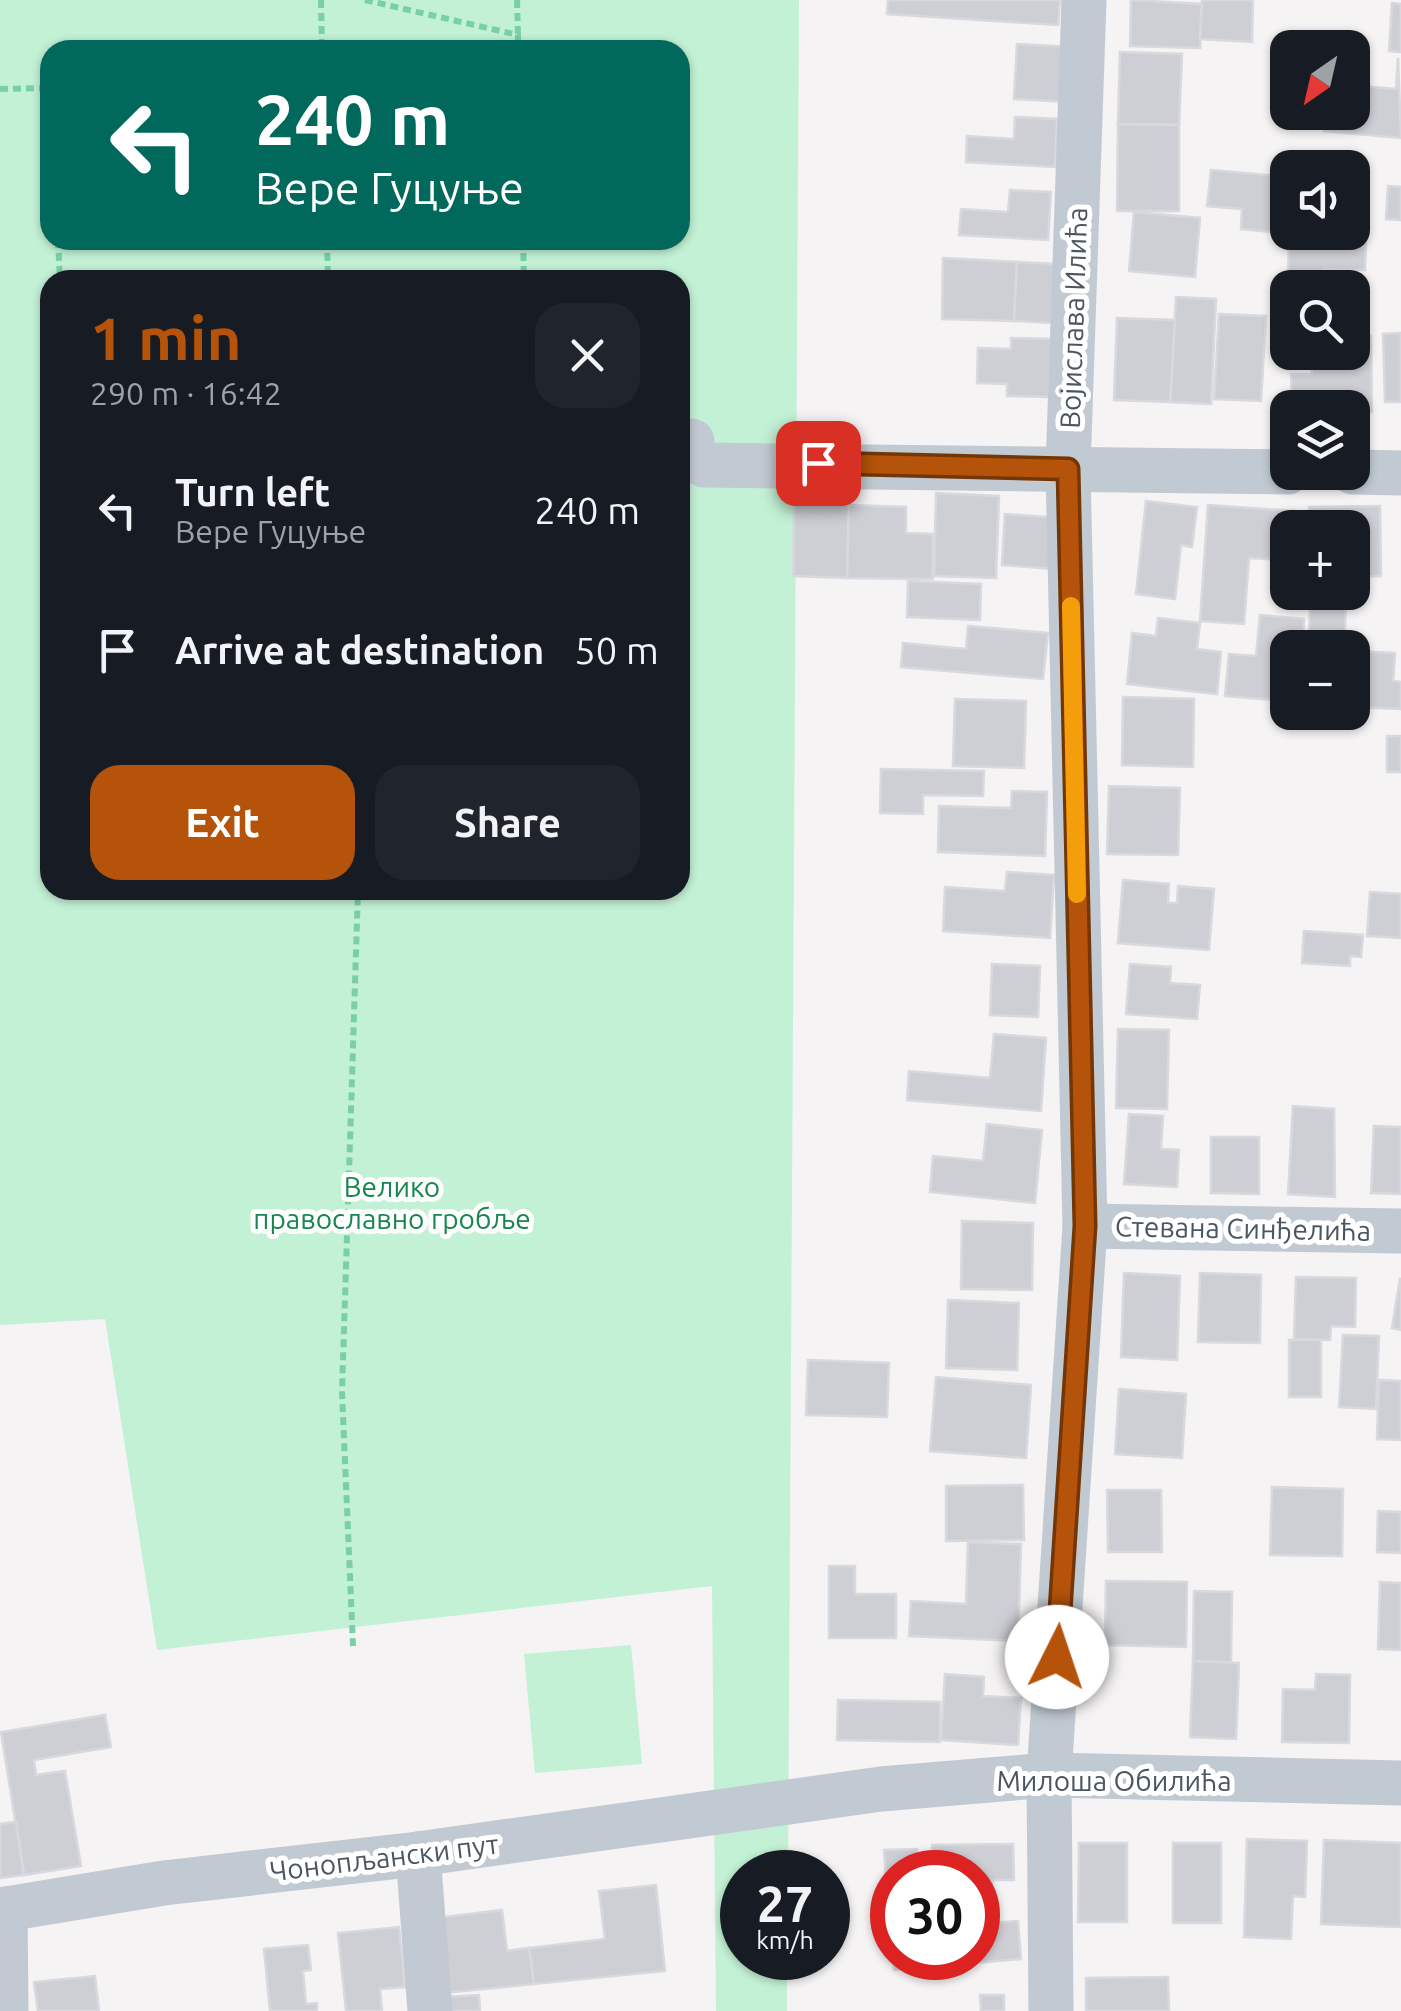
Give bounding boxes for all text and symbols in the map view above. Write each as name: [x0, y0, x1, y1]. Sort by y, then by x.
north arrow: [1270, 30, 1370, 130]
map controls: [1270, 30, 1370, 730]
icon: left: [90, 80, 220, 210]
text: 240 m: [255, 80, 450, 158]
button: sound: [1270, 150, 1370, 250]
text: Вере Гуцуње: [255, 162, 524, 213]
street label: Војислава Илића: [1054, 207, 1092, 429]
button: search: [1270, 270, 1370, 370]
button: close: [535, 303, 640, 408]
text: 1 min: [90, 304, 242, 371]
text: 290 m · 16:42: [90, 375, 282, 411]
button: layers: [1270, 390, 1370, 490]
pin: [776, 421, 861, 506]
icon: arrive: [791, 436, 846, 491]
text: Turn left: [175, 471, 330, 513]
icon: left: [90, 483, 145, 538]
text: 240 m: [534, 489, 640, 531]
button: +: [1270, 510, 1370, 610]
text: Вере Гуцуње: [175, 513, 366, 549]
icon: arrive: [90, 623, 145, 678]
text: Arrive at destination: [175, 629, 544, 671]
text: 50 m: [574, 629, 659, 671]
button: −: [1270, 630, 1370, 730]
button: Exit: [90, 765, 355, 880]
button: Share: [375, 765, 640, 880]
park label: Велико православно гробље: [253, 1171, 531, 1234]
street label: Стевана Синђелића: [1115, 1210, 1371, 1246]
position arrow: [1005, 1605, 1109, 1709]
street label: Милоша Обилића: [996, 1765, 1232, 1796]
street label: Чонопљански пут: [268, 1828, 501, 1886]
speed limit sign: 30: [870, 1850, 1000, 1980]
text: 27: [757, 1875, 813, 1931]
text: km/h: [756, 1926, 814, 1954]

